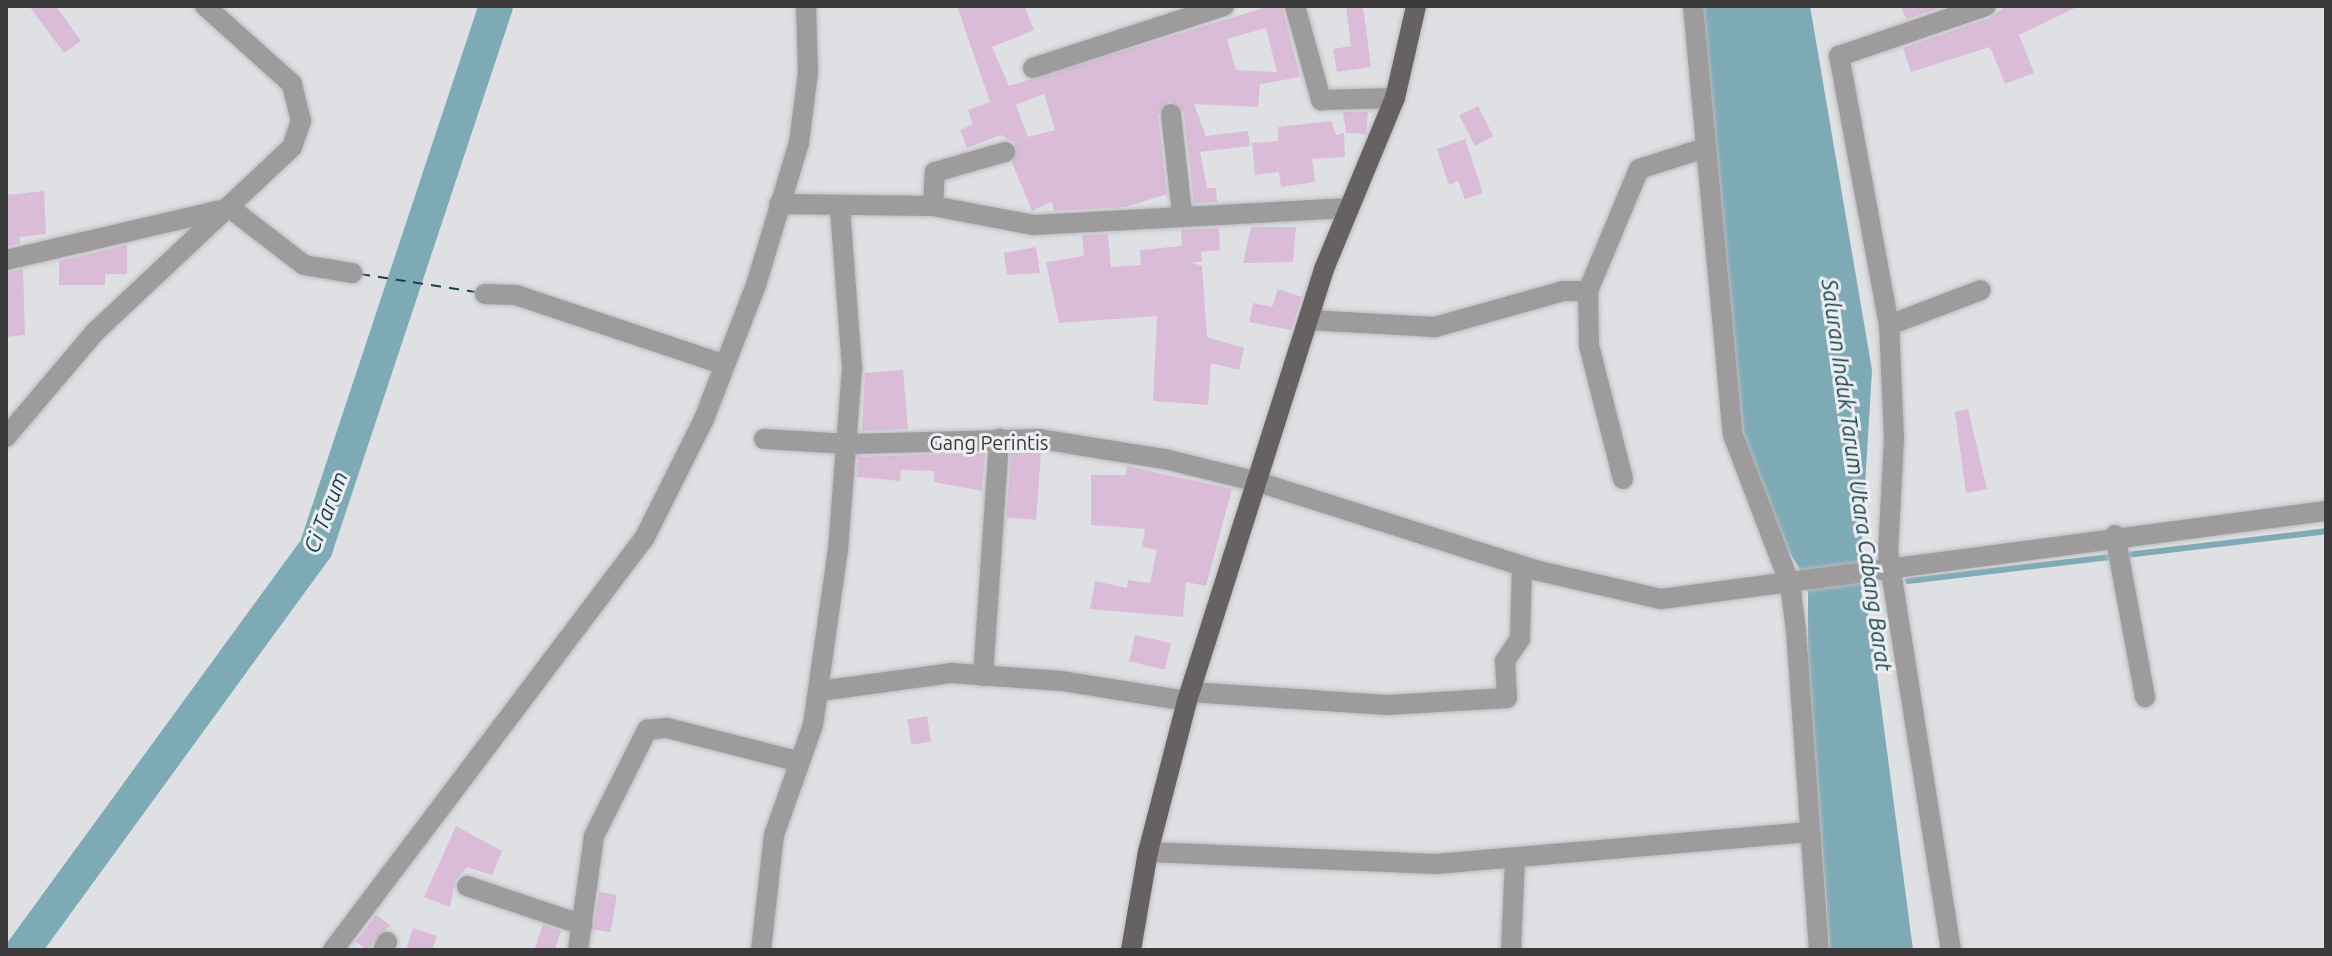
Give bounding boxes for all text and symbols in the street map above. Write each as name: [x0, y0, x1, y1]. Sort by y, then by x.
water label: Saluran Induk Tarum Utara Cabang Barat: [1816, 277, 1898, 673]
street label: Gang Perintis: [930, 430, 1048, 454]
water label: Ci Tarum: [297, 467, 353, 557]

